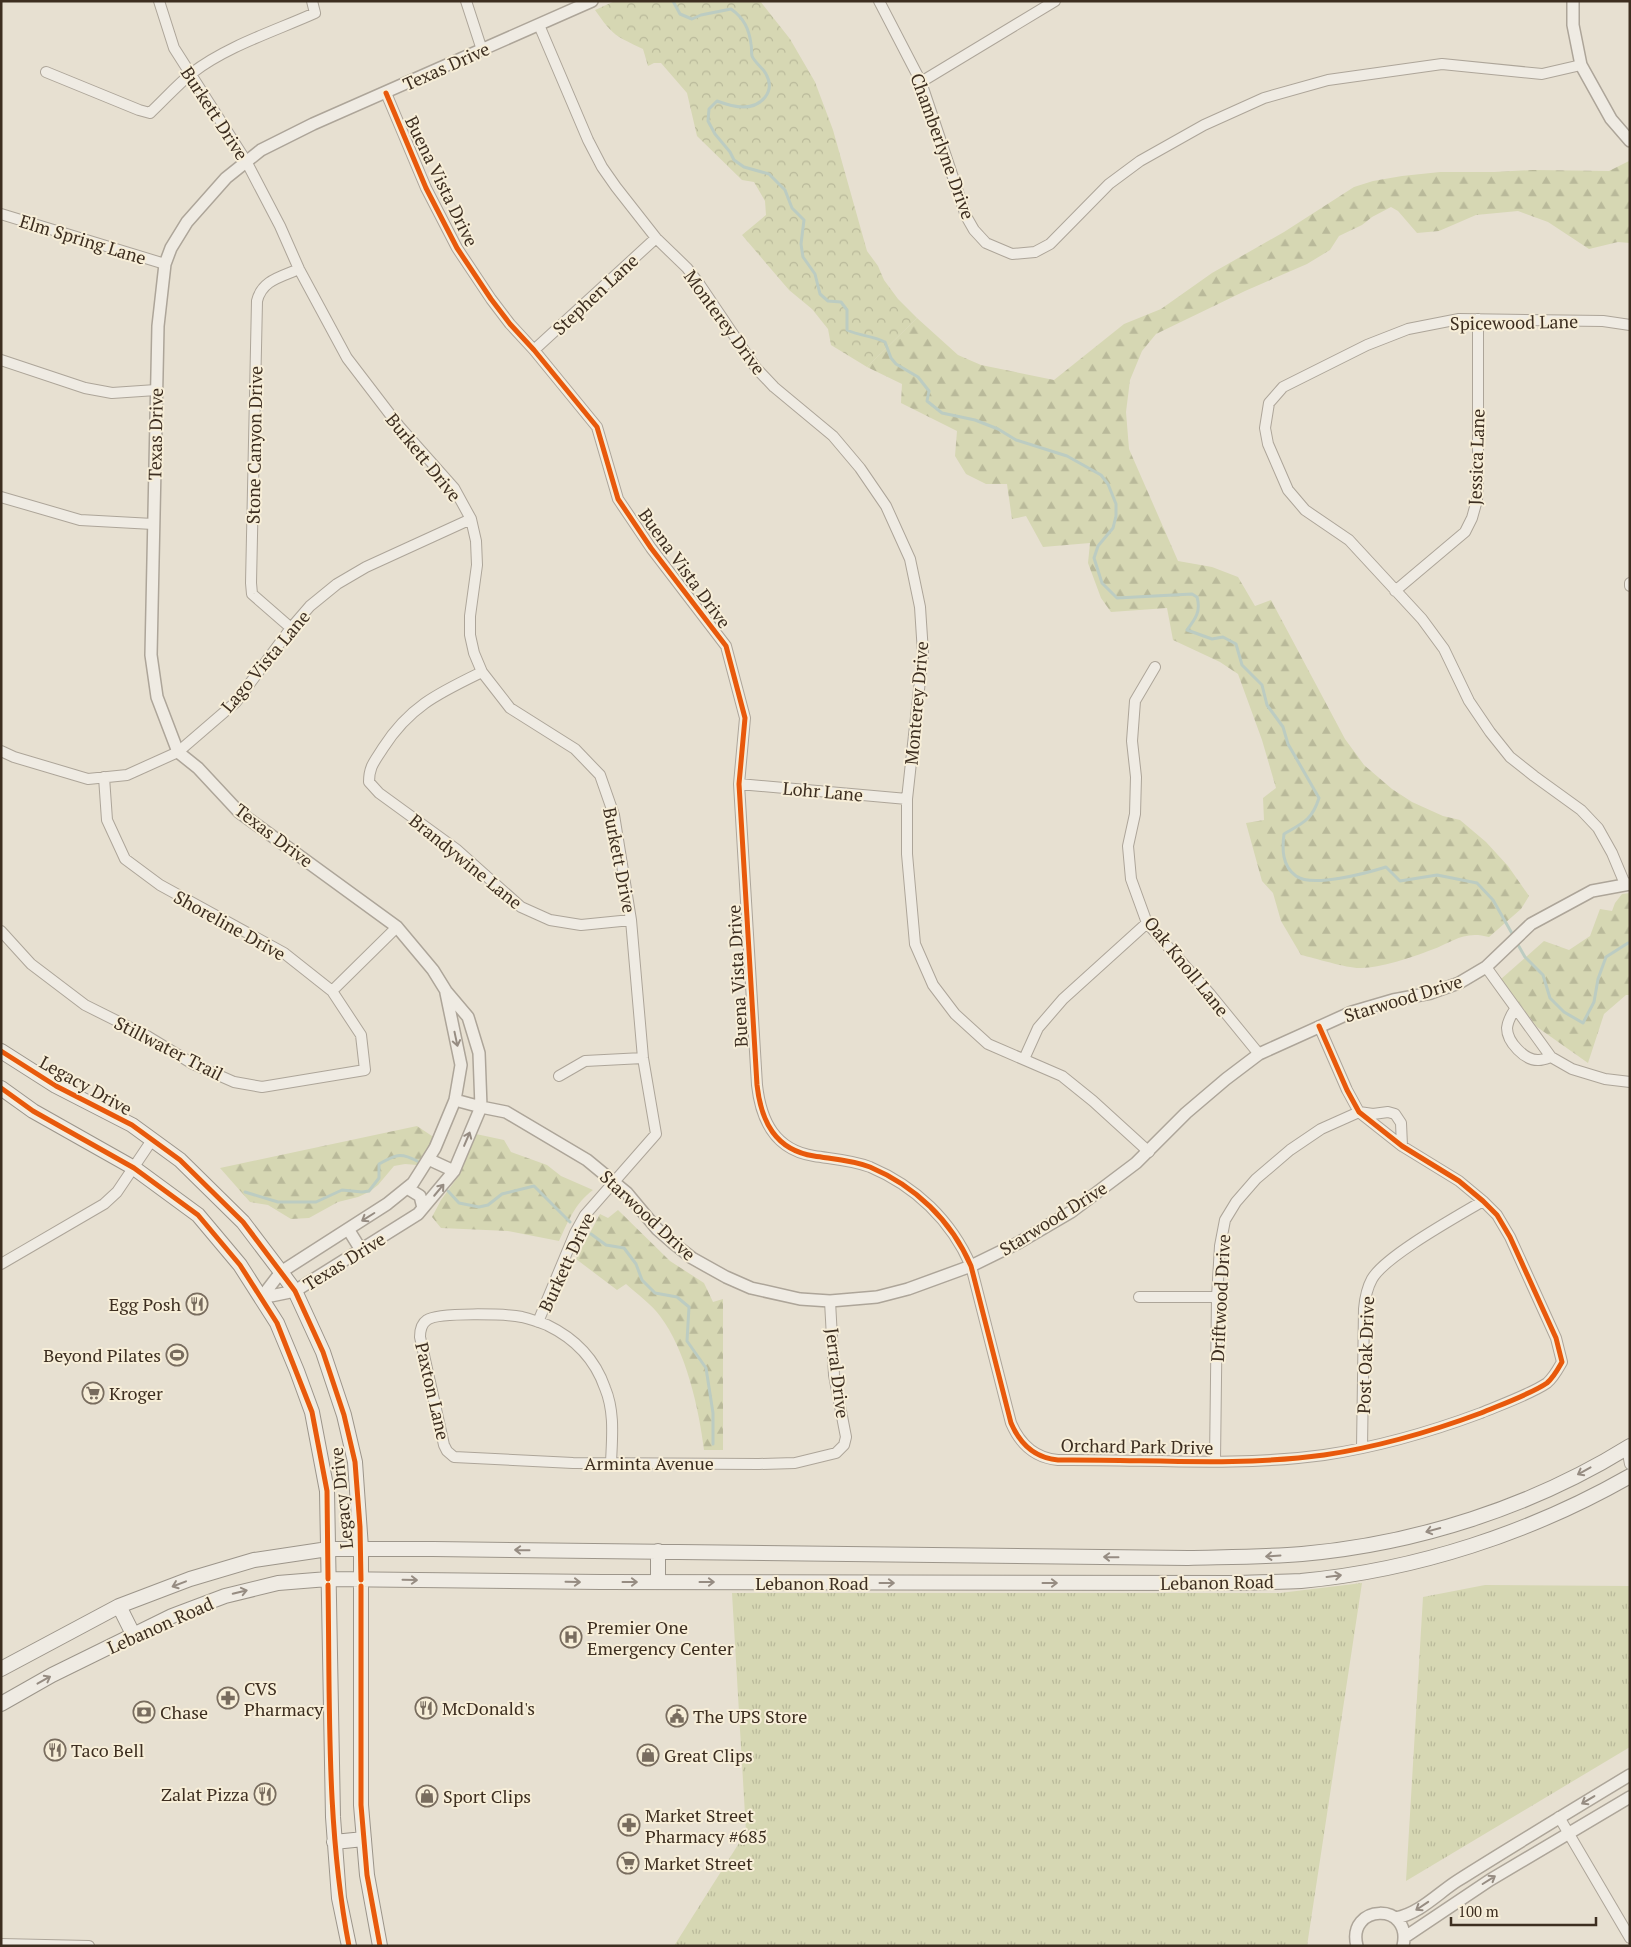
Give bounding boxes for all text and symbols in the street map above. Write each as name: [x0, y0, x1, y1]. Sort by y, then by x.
street label: Texas Drive: [399, 36, 493, 96]
street label: Burkett Drive: [176, 62, 254, 164]
street label: Chamberlyne Drive: [905, 69, 981, 223]
street label: Buena Vista Drive: [400, 112, 484, 250]
street label: Elm Spring Lane: [17, 208, 149, 270]
street label: Stephen Lane: [547, 248, 643, 340]
street label: Monterey Drive: [679, 265, 771, 379]
street label: Spicewood Lane: [1450, 309, 1578, 335]
street label: Stone Canyon Drive: [241, 366, 267, 524]
street label: Texas Drive: [142, 388, 168, 480]
street label: Burkett Drive: [381, 408, 467, 506]
street label: Jessica Lane: [1462, 408, 1490, 506]
street label: Buena Vista Drive: [633, 503, 737, 633]
street label: Lago Vista Lane: [215, 605, 315, 717]
street label: Monterey Drive: [899, 640, 933, 766]
street label: Lohr Lane: [782, 776, 864, 806]
street label: Texas Drive: [230, 798, 318, 872]
street label: Burkett Drive: [598, 805, 642, 915]
street label: Brandywine Lane: [405, 808, 527, 914]
street label: Shoreline Drive: [170, 884, 290, 966]
street label: Buena Vista Drive: [721, 904, 753, 1048]
street label: Oak Knoll Lane: [1139, 911, 1235, 1021]
street label: Starwood Drive: [1341, 969, 1465, 1027]
street label: Stillwater Trail: [110, 1010, 228, 1086]
one-way arrow: [451, 1031, 461, 1047]
street label: Legacy Drive: [35, 1050, 137, 1120]
one-way arrow: [463, 1132, 473, 1147]
street label: Starwood Drive: [595, 1164, 701, 1266]
street label: Starwood Drive: [995, 1175, 1111, 1261]
one-way arrow: [433, 1183, 444, 1196]
street label: Burkett Drive: [532, 1208, 600, 1316]
one-way arrow: [361, 1212, 375, 1222]
street label: Texas Drive: [299, 1226, 389, 1296]
street label: Driftwood Drive: [1205, 1234, 1235, 1362]
place label: Egg Posh: [109, 1292, 181, 1316]
restaurant icon: Egg Posh: [185, 1292, 209, 1316]
street label: Post Oak Drive: [1351, 1296, 1379, 1414]
street label: Jerral Drive: [821, 1326, 855, 1420]
street label: Paxton Lane: [410, 1340, 456, 1442]
place label: Beyond Pilates: [43, 1343, 161, 1367]
sports icon: Beyond Pilates: [165, 1343, 189, 1367]
supermarket icon: Kroger: [81, 1381, 105, 1405]
place label: Kroger: [109, 1381, 163, 1405]
street label: Orchard Park Drive: [1060, 1433, 1214, 1459]
street label: Legacy Drive: [324, 1446, 358, 1550]
street label: Arminta Avenue: [584, 1451, 714, 1475]
one-way arrow: [1577, 1466, 1592, 1476]
one-way arrow: [1426, 1525, 1442, 1535]
one-way arrow: [514, 1545, 530, 1555]
one-way arrow: [1265, 1551, 1281, 1561]
one-way arrow: [1103, 1552, 1119, 1562]
street label: Lebanon Road: [1160, 1569, 1274, 1595]
street label: Lebanon Road: [755, 1571, 869, 1595]
one-way arrow: [1326, 1571, 1342, 1581]
one-way arrow: [402, 1575, 418, 1585]
one-way arrow: [564, 1577, 580, 1587]
one-way arrow: [622, 1577, 638, 1587]
one-way arrow: [698, 1577, 715, 1587]
one-way arrow: [878, 1578, 895, 1588]
one-way arrow: [1041, 1578, 1057, 1588]
one-way arrow: [171, 1580, 186, 1589]
one-way arrow: [231, 1587, 247, 1597]
street label: Lebanon Road: [103, 1591, 217, 1659]
place label: Premier One Emergency Center: [587, 1615, 734, 1660]
hospital icon: Premier One Emergency Center: [559, 1625, 583, 1649]
one-way arrow: [36, 1675, 51, 1685]
place label: CVS Pharmacy: [244, 1676, 324, 1721]
pharmacy icon: CVS Pharmacy: [216, 1686, 240, 1710]
restaurant icon: McDonald's: [414, 1696, 438, 1720]
place label: McDonald's: [442, 1696, 535, 1720]
bank icon: Chase: [132, 1700, 156, 1724]
place label: Chase: [160, 1700, 208, 1724]
public building icon: The UPS Store: [665, 1704, 689, 1728]
place label: The UPS Store: [693, 1704, 807, 1728]
restaurant icon: Taco Bell: [43, 1738, 67, 1762]
place label: Taco Bell: [71, 1738, 144, 1762]
shop icon: Great Clips: [636, 1743, 660, 1767]
place label: Great Clips: [664, 1743, 753, 1767]
place label: Zalat Pizza: [161, 1782, 249, 1806]
restaurant icon: Zalat Pizza: [253, 1782, 277, 1806]
shop icon: Sport Clips: [415, 1784, 439, 1808]
place label: Sport Clips: [443, 1784, 531, 1808]
one-way arrow: [1581, 1796, 1595, 1806]
place label: Market Street Pharmacy #685: [645, 1803, 767, 1848]
pharmacy icon: Market Street Pharmacy #685: [617, 1813, 641, 1837]
supermarket icon: Market Street: [616, 1851, 640, 1875]
place label: Market Street: [644, 1851, 753, 1875]
one-way arrow: [1482, 1875, 1496, 1885]
scale bar: [1451, 1894, 1596, 1926]
one-way arrow: [1416, 1901, 1430, 1911]
text: 100 m: [1458, 1901, 1499, 1921]

